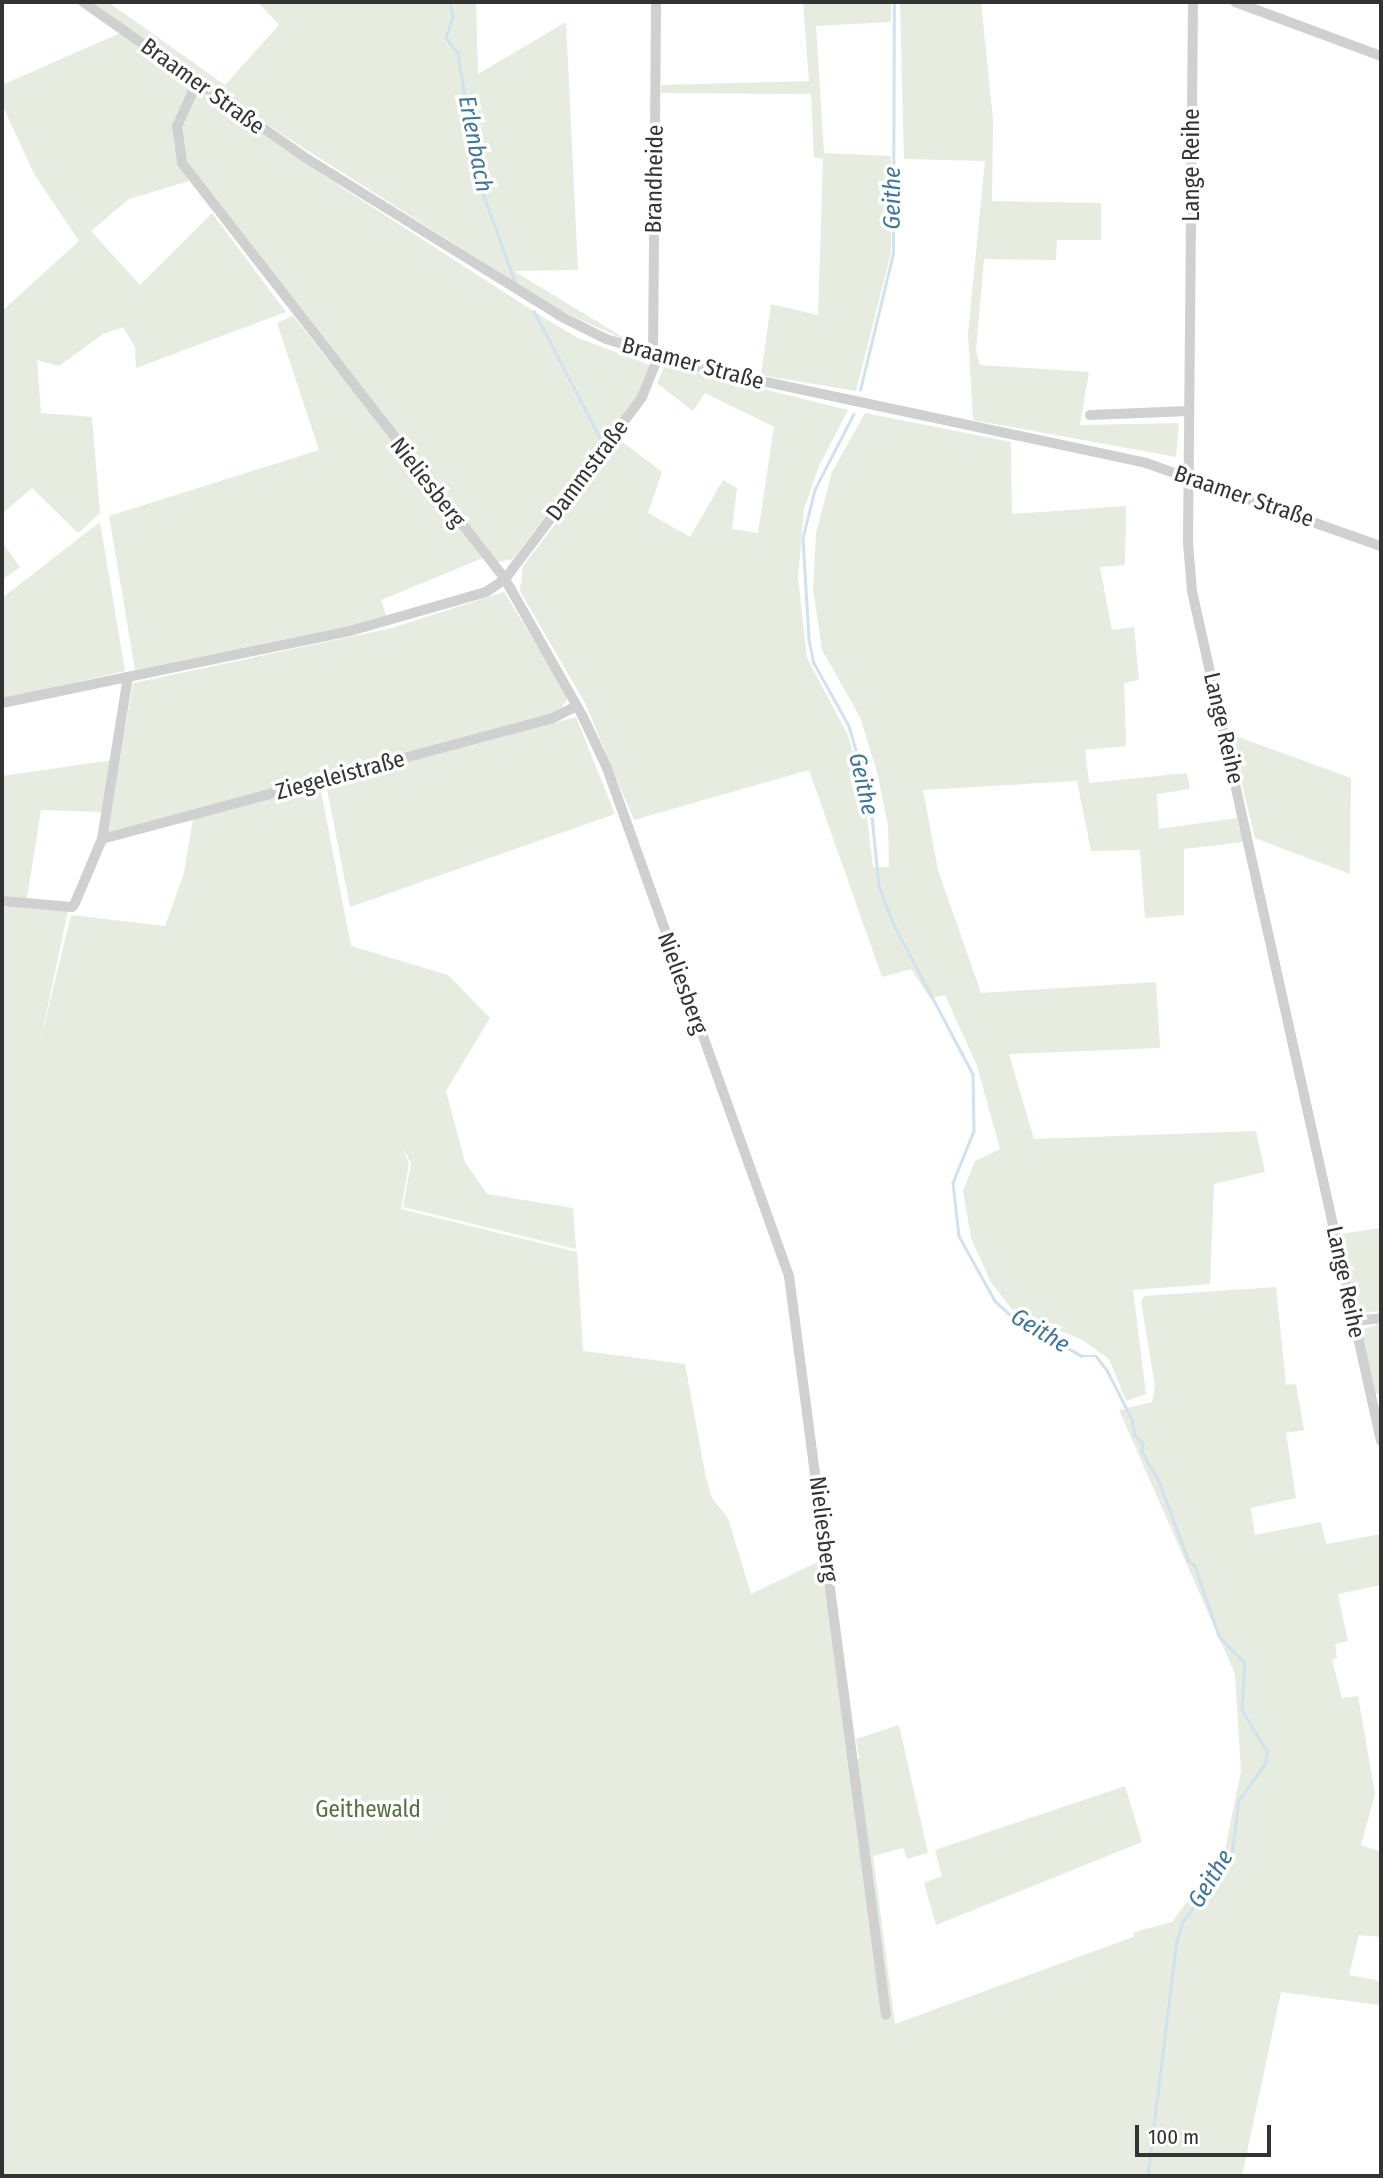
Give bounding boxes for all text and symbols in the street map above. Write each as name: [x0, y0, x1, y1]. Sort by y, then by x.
street label: Braamer Straße: [136, 32, 270, 140]
water label: Erlenbach: [452, 93, 498, 195]
street label: Lange Reihe: [1177, 108, 1205, 222]
street label: Brandheide: [639, 124, 669, 234]
water label: Geithe: [879, 167, 907, 229]
street label: Braamer Straße: [619, 331, 767, 395]
street label: Dammstraße: [540, 414, 634, 526]
street label: Nieliesberg: [384, 432, 472, 532]
street label: Braamer Straße: [1170, 459, 1318, 533]
street label: Lange Reihe: [1198, 670, 1250, 786]
street label: Ziegeleistraße: [272, 745, 408, 805]
water label: Geithe: [842, 750, 884, 818]
street label: Nieliesberg: [652, 928, 714, 1038]
street label: Lange Reihe: [1321, 1224, 1371, 1340]
water label: Geithe: [1006, 1302, 1074, 1360]
street label: Nieliesberg: [804, 1475, 844, 1583]
park label: Geithewald: [315, 1795, 421, 1823]
water label: Geithe: [1182, 1845, 1240, 1913]
scale bar: [1138, 2112, 1274, 2156]
text: 100 m: [1148, 2124, 1199, 2150]

